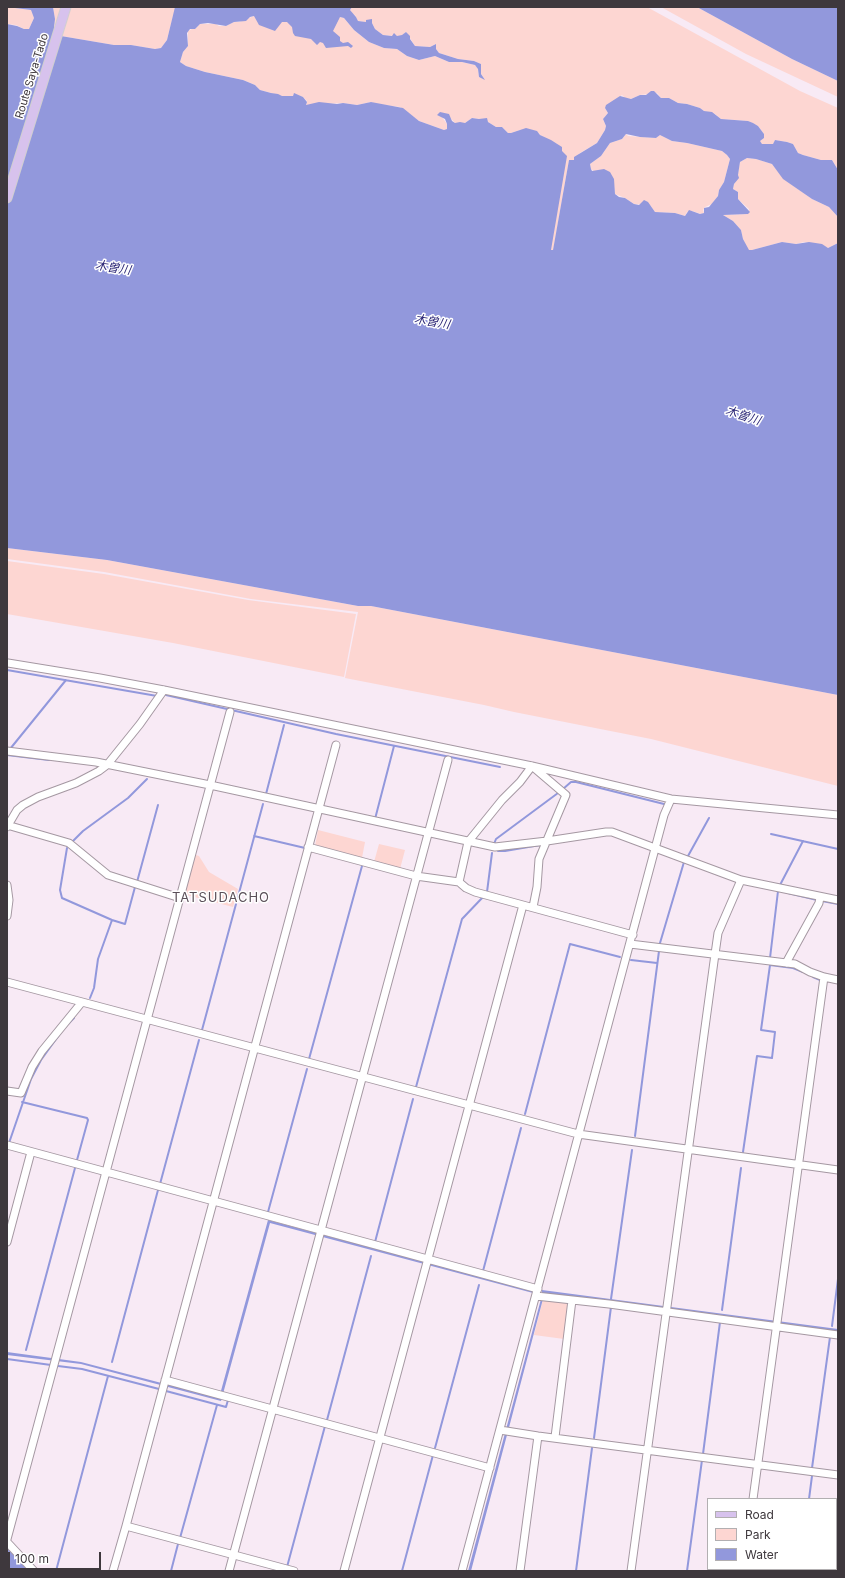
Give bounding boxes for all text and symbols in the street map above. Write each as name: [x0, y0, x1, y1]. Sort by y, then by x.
street label: Route Saya-Tado: [13, 32, 51, 120]
water label: 木曽川: [94, 258, 132, 278]
water label: 木曽川: [413, 312, 451, 332]
water label: 木曽川: [724, 404, 762, 428]
district label: TATSUDACHO: [172, 890, 270, 906]
legend: [707, 1498, 837, 1570]
text: Road: [745, 1507, 774, 1522]
text: Park: [745, 1527, 771, 1542]
scale bar: [10, 1544, 103, 1570]
text: Water: [745, 1547, 778, 1562]
text: 100 m: [15, 1551, 49, 1566]

